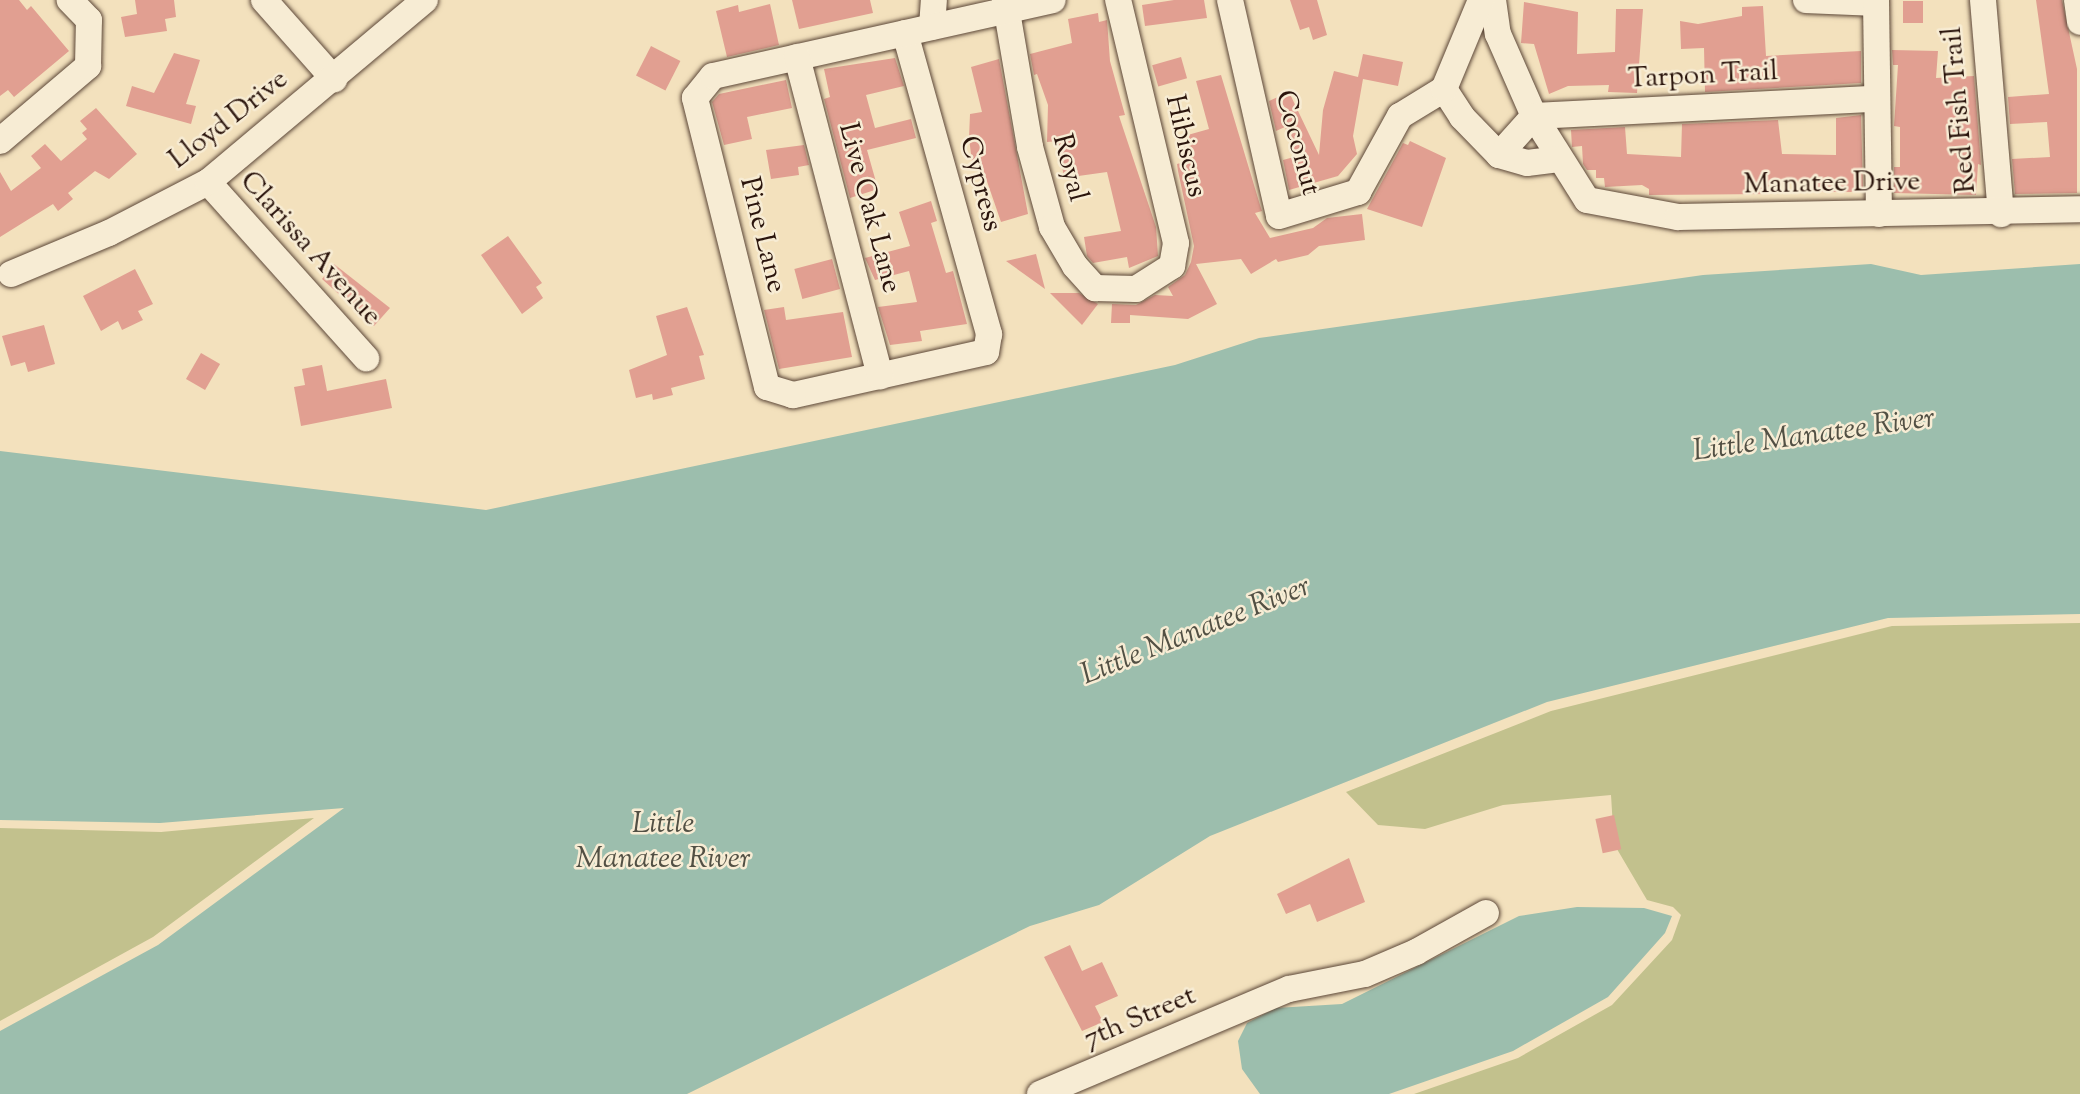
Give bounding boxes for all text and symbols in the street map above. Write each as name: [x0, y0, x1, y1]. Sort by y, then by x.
street label: Red Fish Trail: [1936, 25, 1984, 195]
street label: Tarpon Trail: [1627, 55, 1779, 97]
street label: Lloyd Drive: [163, 63, 295, 177]
street label: Coconut: [1267, 87, 1327, 199]
street label: Hibiscus: [1157, 92, 1213, 200]
street label: Live Oak Lane: [830, 119, 908, 297]
street label: Royal: [1044, 131, 1094, 205]
street label: Cypress: [951, 133, 1009, 235]
street label: Clarissa Avenue: [232, 165, 388, 333]
street label: Manatee Drive: [1743, 166, 1921, 202]
street label: Pine Lane: [731, 174, 793, 296]
water label: Little Manatee River: [1691, 401, 1937, 471]
water label: Little Manatee River: [1076, 570, 1316, 694]
water label: Little Manatee River: [576, 807, 750, 878]
street label: 7th Street: [1079, 979, 1201, 1057]

